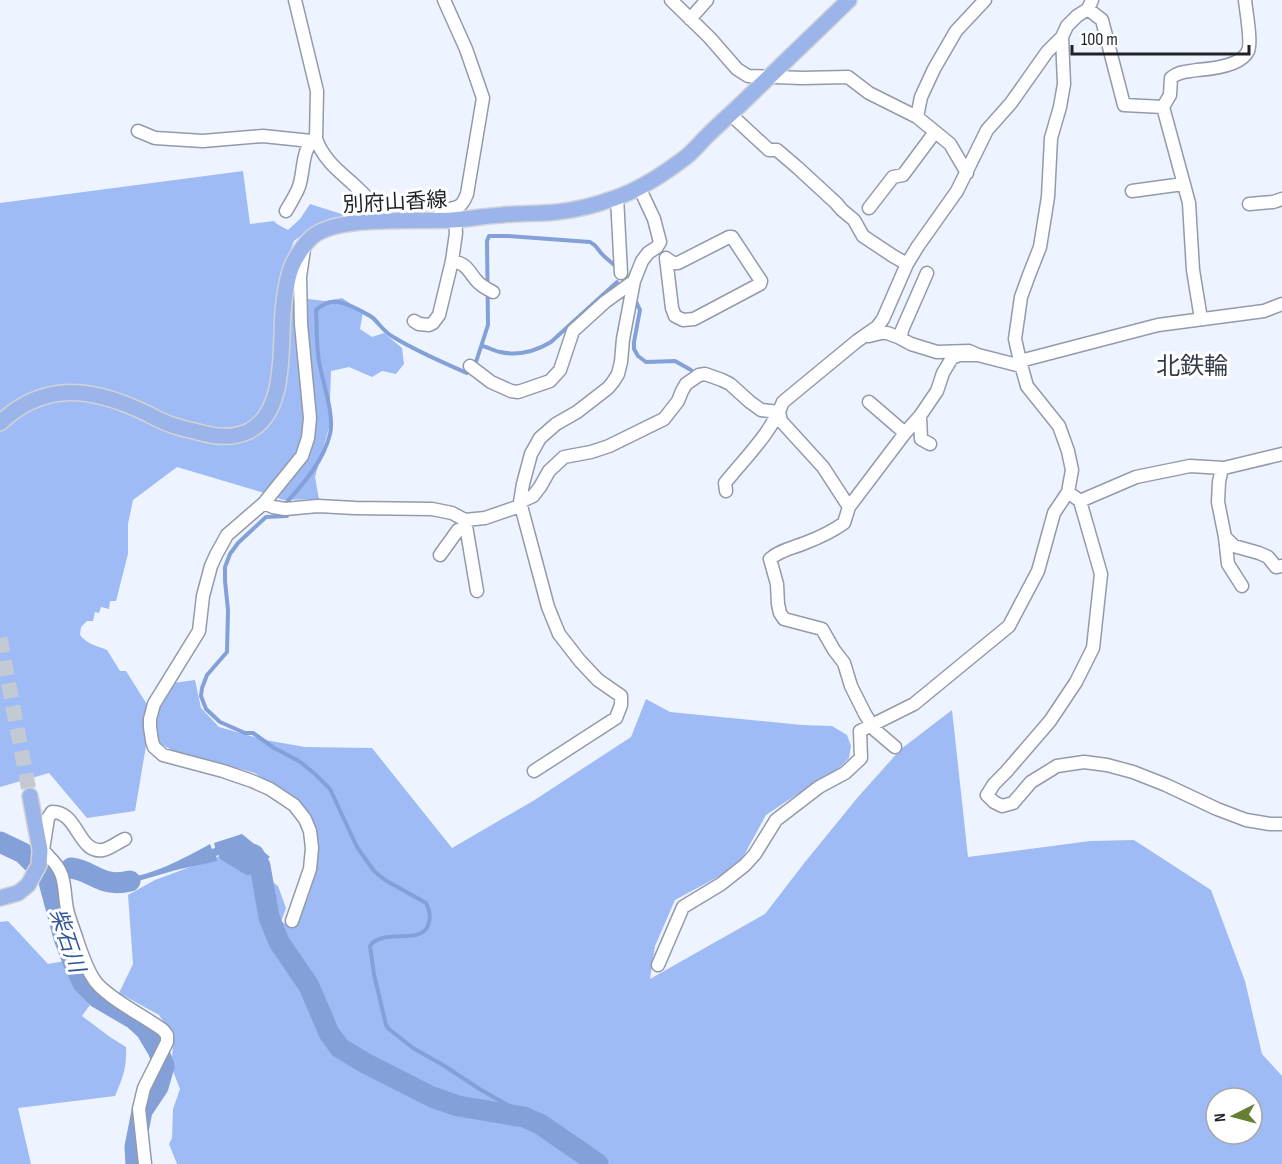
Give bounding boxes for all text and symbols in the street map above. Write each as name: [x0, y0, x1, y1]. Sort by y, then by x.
scale bar: [1072, 18, 1249, 56]
text: 100 m: [1081, 29, 1118, 50]
street label: 別府山香線: [342, 187, 448, 218]
district label: 北鉄輪: [1156, 352, 1228, 381]
water label: 柴石川: [43, 905, 91, 978]
north arrow: [1204, 1086, 1264, 1146]
text: N: [1211, 1112, 1230, 1123]

